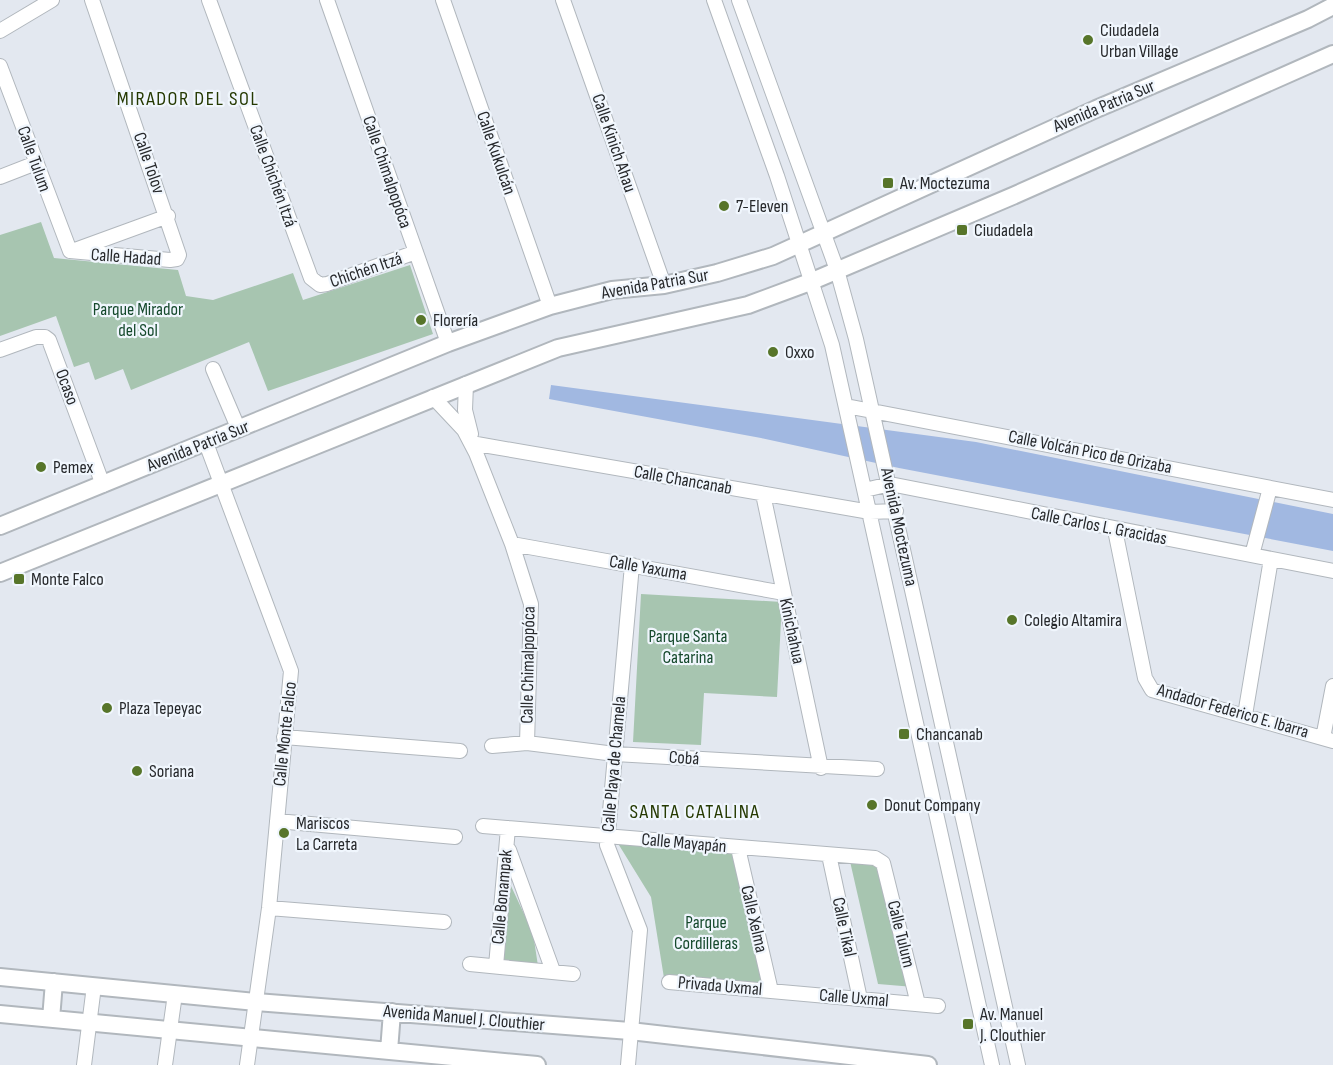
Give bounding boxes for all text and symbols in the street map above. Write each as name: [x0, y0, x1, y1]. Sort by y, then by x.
place label: Ciudadela Urban Village: [1100, 20, 1178, 62]
marker: Ciudadela Urban Village: [1081, 33, 1095, 47]
street label: Avenida Patria Sur: [1049, 75, 1158, 137]
district label: MIRADOR DEL SOL: [117, 87, 259, 111]
street label: Calle Kinich Ahau: [587, 91, 641, 195]
street label: Calle Kukulcán: [472, 108, 520, 198]
street label: Calle Chimalpopóca: [358, 113, 416, 231]
street label: Calle Chichén Itzá: [245, 122, 301, 230]
street label: Calle Tulum: [12, 123, 56, 195]
street label: Calle Tolov: [129, 130, 169, 196]
place label: Av. Moctezuma: [899, 173, 990, 194]
marker: Av. Moctezuma: [881, 176, 895, 190]
place label: 7-Eleven: [736, 196, 789, 217]
marker: 7-Eleven: [717, 199, 731, 213]
place label: Ciudadela: [974, 220, 1033, 241]
marker: Ciudadela: [955, 223, 969, 237]
street label: Calle Hadad: [90, 244, 162, 270]
street label: Chichén Itzá: [327, 248, 405, 292]
street label: Avenida Patria Sur: [599, 264, 710, 304]
park label: Parque Mirador del Sol: [93, 299, 183, 341]
place label: Florería: [433, 310, 478, 331]
marker: Florería: [414, 313, 428, 327]
place label: Oxxo: [785, 342, 815, 363]
marker: Oxxo: [766, 345, 780, 359]
street label: Ocaso: [51, 366, 83, 408]
street label: Avenida Patria Sur: [143, 416, 252, 476]
street label: Calle Volcán Pico de Orizaba: [1006, 426, 1174, 478]
place label: Pemex: [53, 457, 93, 478]
marker: Pemex: [34, 460, 48, 474]
street label: Calle Chancanab: [632, 461, 734, 499]
street label: Avenida Moctezuma: [876, 465, 922, 588]
street label: Calle Carlos L. Gracidas: [1029, 503, 1169, 549]
street label: Calle Yaxuma: [608, 551, 689, 585]
place label: Monte Falco: [31, 569, 104, 590]
marker: Monte Falco: [12, 572, 26, 586]
street label: Kinichahua: [775, 596, 809, 666]
street label: Calle Chimalpopóca: [516, 606, 540, 724]
place label: Colegio Altamira: [1024, 610, 1122, 631]
marker: Colegio Altamira: [1005, 613, 1019, 627]
park label: Parque Santa Catarina: [648, 626, 728, 668]
street label: Andador Federico E. Ibarra: [1154, 679, 1311, 743]
street label: Calle Monte Falco: [269, 681, 301, 787]
street label: Calle Playa de Chamela: [598, 695, 630, 833]
place label: Plaza Tepeyac: [119, 698, 202, 719]
marker: Plaza Tepeyac: [100, 701, 114, 715]
place label: Chancanab: [916, 724, 983, 745]
marker: Chancanab: [897, 727, 911, 741]
street label: Cobá: [668, 746, 700, 770]
place label: Soriana: [149, 761, 194, 782]
marker: Soriana: [130, 764, 144, 778]
place label: Donut Company: [884, 795, 981, 816]
marker: Donut Company: [865, 798, 879, 812]
district label: SANTA CATALINA: [630, 800, 760, 824]
place label: Mariscos La Carreta: [296, 813, 357, 855]
marker: Mariscos La Carreta: [277, 826, 291, 840]
street label: Calle Mayapán: [641, 829, 727, 857]
street label: Calle Bonampak: [487, 849, 517, 945]
street label: Calle Xelma: [736, 883, 772, 955]
street label: Calle Tikal: [827, 895, 861, 959]
street label: Calle Tulum: [883, 898, 919, 970]
park label: Parque Cordilleras: [674, 912, 738, 954]
street label: Privada Uxmal: [677, 972, 763, 1000]
street label: Calle Uxmal: [818, 985, 890, 1011]
street label: Avenida Manuel J. Clouthier: [381, 1000, 546, 1036]
place label: Av. Manuel J. Clouthier: [979, 1004, 1046, 1046]
marker: Av. Manuel J. Clouthier: [961, 1017, 975, 1031]

